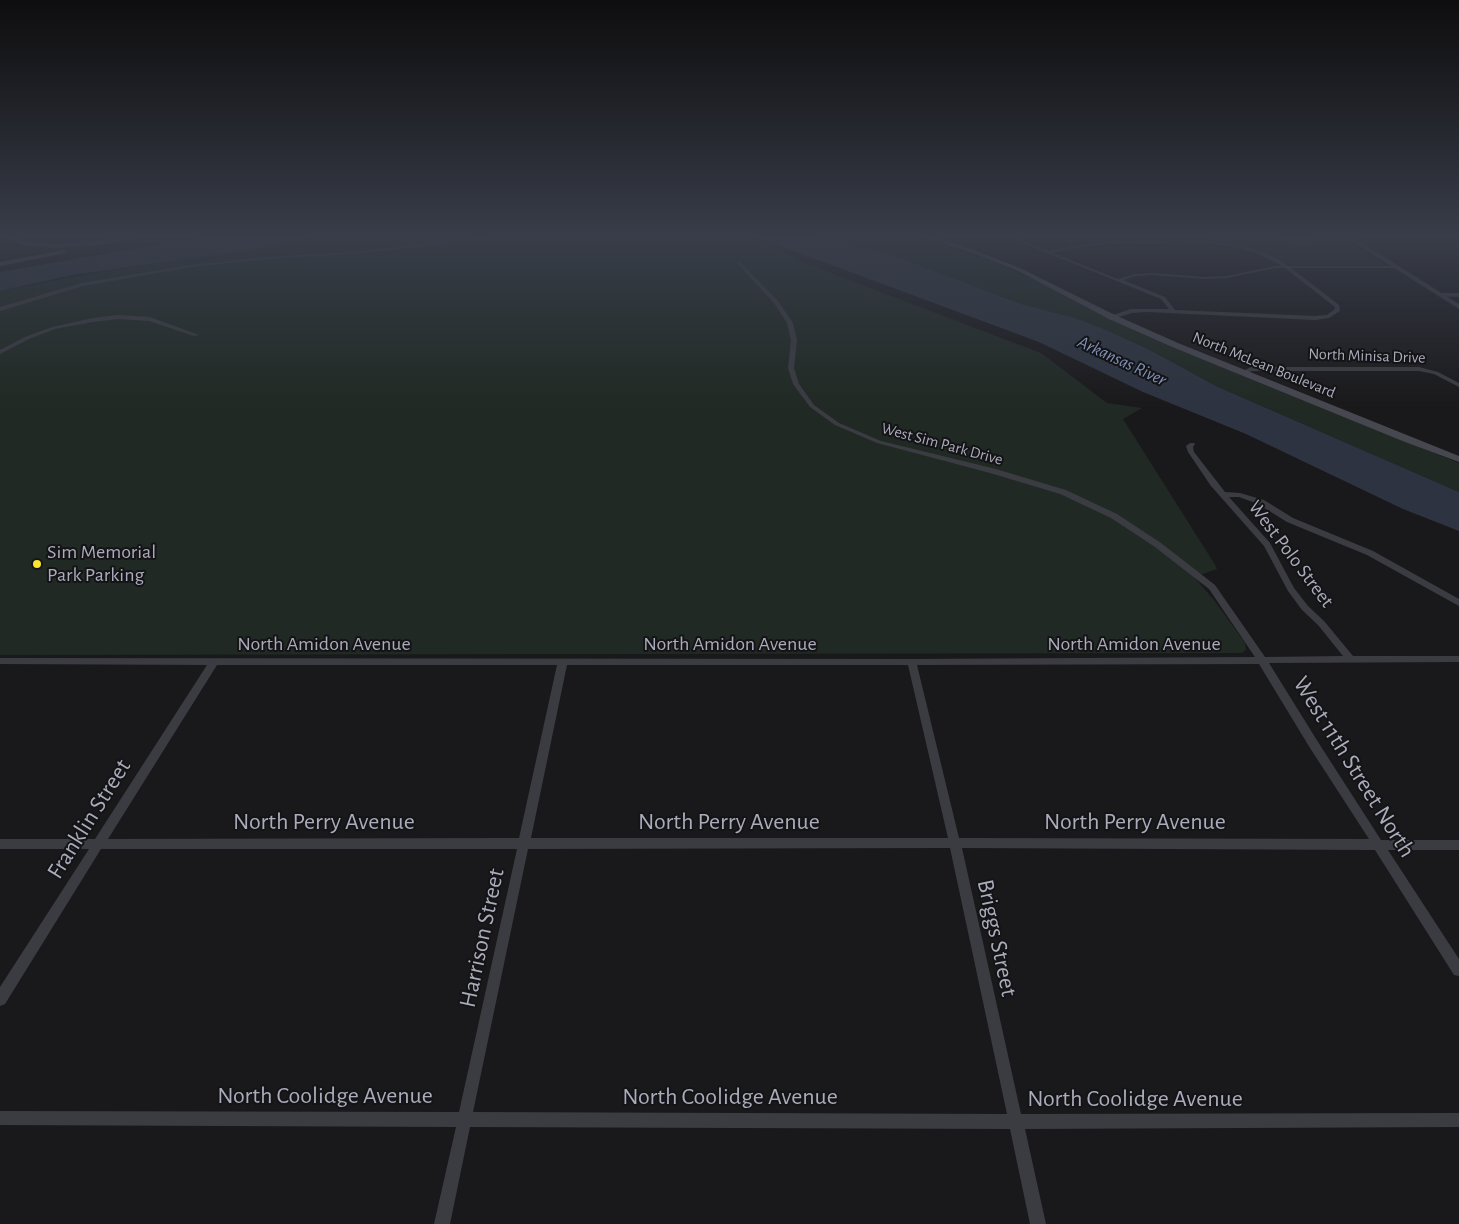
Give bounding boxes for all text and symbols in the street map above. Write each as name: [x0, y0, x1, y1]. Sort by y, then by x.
street label: North McLean Boulevard: [1190, 328, 1338, 402]
water label: Arkansas River: [1074, 331, 1170, 391]
street label: North Minisa Drive: [1308, 344, 1426, 368]
street label: West Sim Park Drive: [879, 419, 1005, 469]
street label: West Polo Street: [1243, 496, 1339, 612]
place label: Sim Memorial Park Parking: [47, 540, 156, 587]
marker: Sim Memorial Park Parking: [31, 558, 43, 570]
street label: North Amidon Avenue: [237, 632, 411, 656]
street label: North Amidon Avenue: [643, 632, 817, 656]
street label: North Amidon Avenue: [1047, 632, 1221, 656]
street label: West 11th Street North: [1287, 671, 1421, 863]
street label: Franklin Street: [41, 754, 137, 884]
street label: North Perry Avenue: [233, 808, 415, 836]
street label: North Perry Avenue: [638, 808, 820, 836]
street label: North Perry Avenue: [1044, 808, 1226, 836]
street label: Harrison Street: [453, 866, 511, 1010]
street label: Briggs Street: [971, 877, 1023, 999]
street label: North Coolidge Avenue: [217, 1082, 433, 1110]
street label: North Coolidge Avenue: [622, 1083, 838, 1111]
street label: North Coolidge Avenue: [1027, 1085, 1243, 1113]

